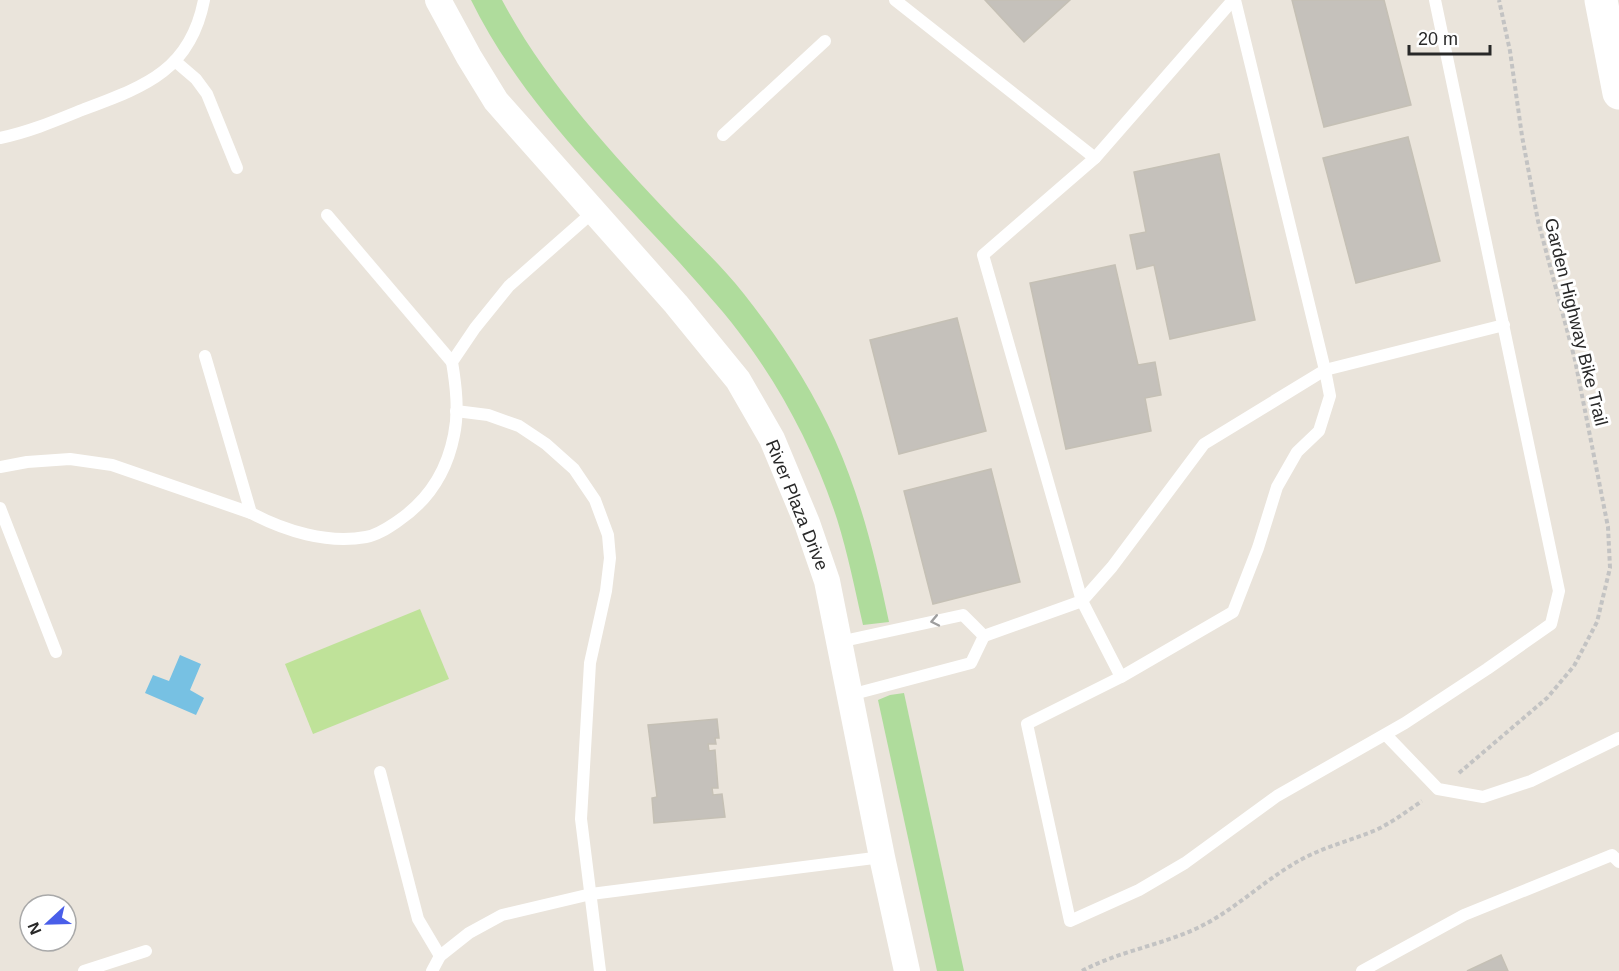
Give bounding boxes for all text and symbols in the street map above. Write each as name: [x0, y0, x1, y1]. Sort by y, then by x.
scale bar: [1409, 18, 1490, 56]
text: 20 m: [1418, 29, 1458, 49]
street label: Garden Highway Bike Trail: [1541, 216, 1611, 428]
street label: River Plaza Drive: [762, 437, 832, 573]
one-way arrow: [930, 614, 940, 627]
north arrow: [18, 893, 78, 953]
text: N: [25, 920, 45, 937]

